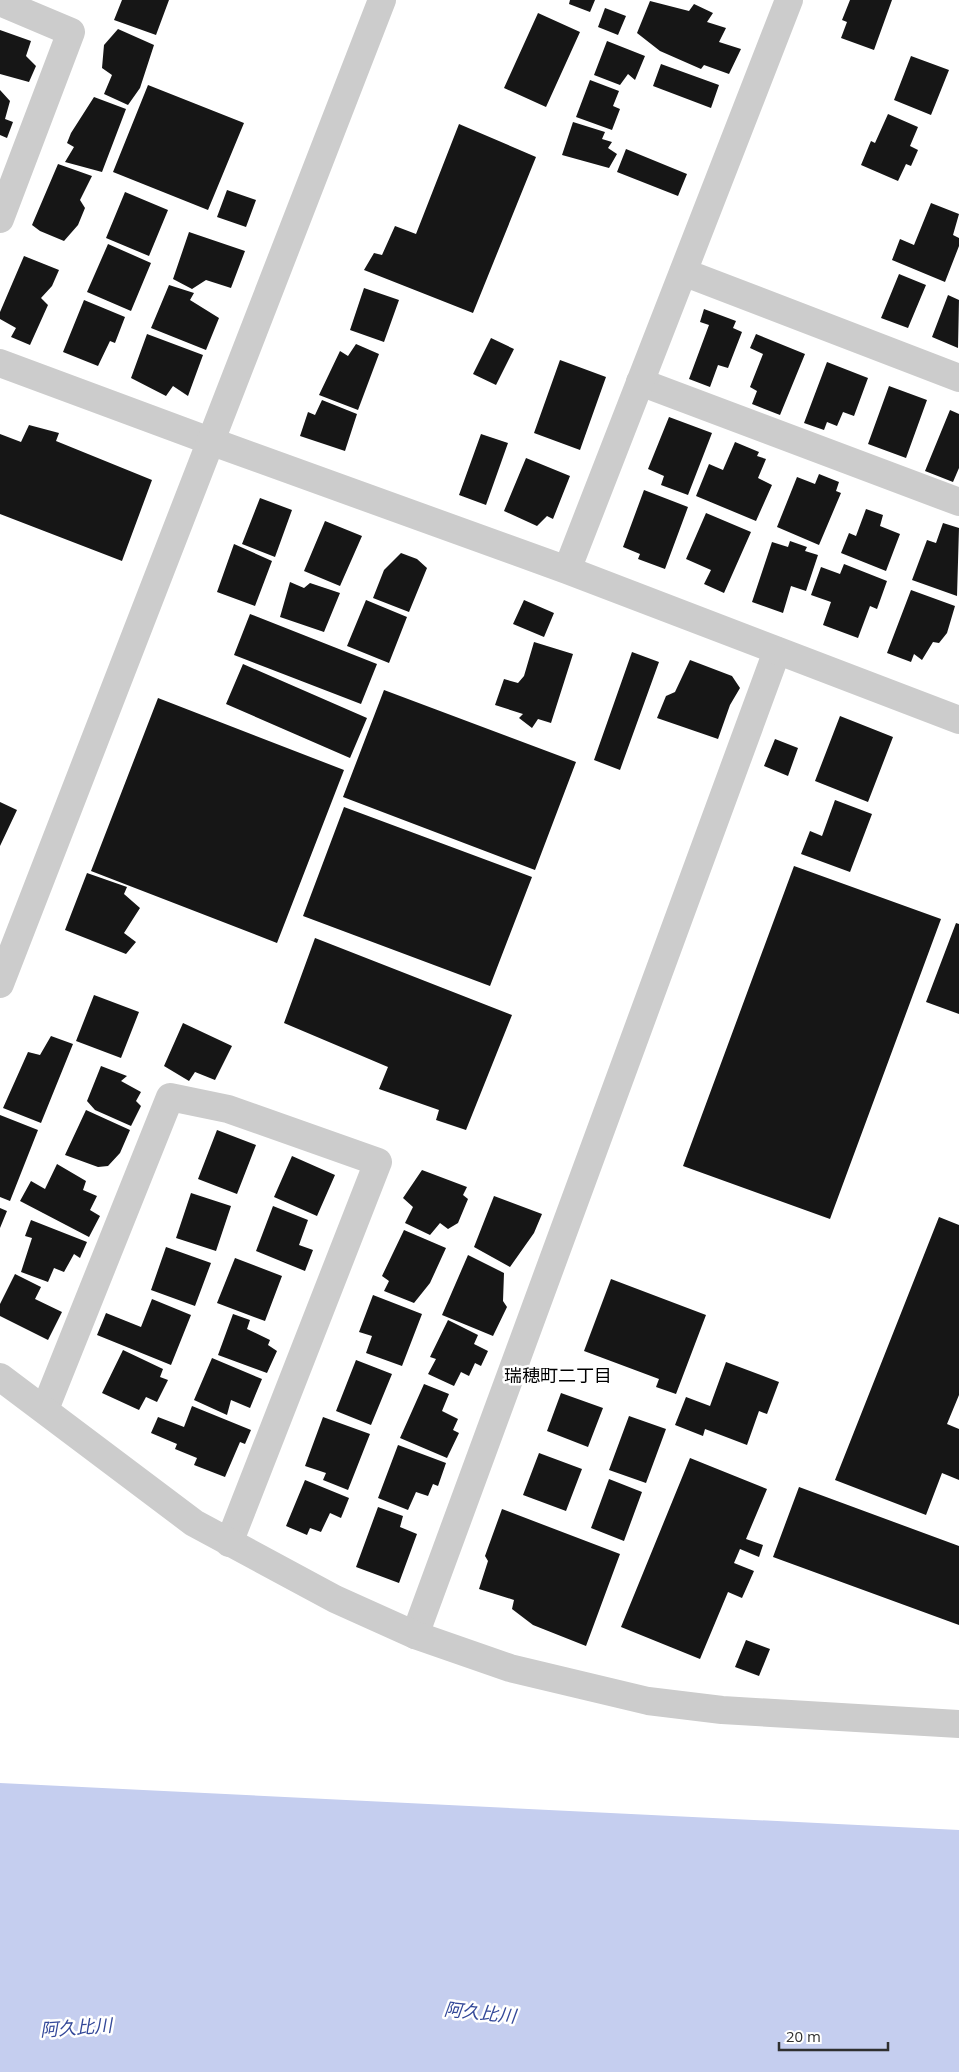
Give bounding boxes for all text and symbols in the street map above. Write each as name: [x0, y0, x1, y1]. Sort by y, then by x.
district label: 瑞穂町二丁目: [504, 1363, 612, 1387]
water label: 阿久比川: [443, 1996, 519, 2028]
water label: 阿久比川: [39, 2012, 115, 2041]
scale bar: [779, 2020, 888, 2052]
text: 20 m: [786, 2026, 821, 2046]

